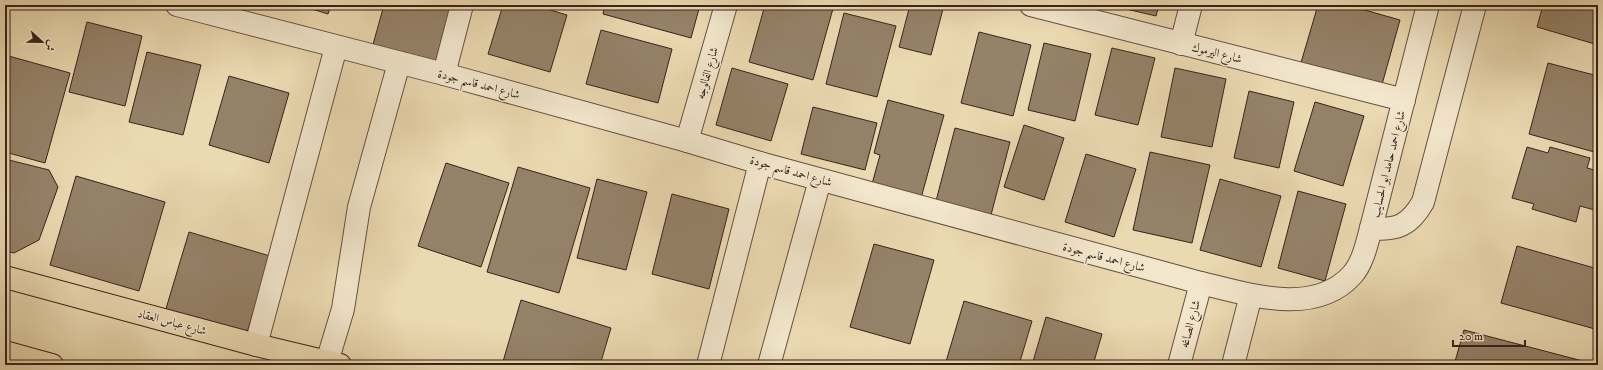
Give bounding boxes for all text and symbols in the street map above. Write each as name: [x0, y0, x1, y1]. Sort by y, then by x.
north arrow: [22, 22, 62, 62]
text: ش: [42, 38, 59, 53]
street label: شارع اليرموك: [1189, 40, 1244, 70]
street label: شارع الفالوجه: [693, 45, 725, 102]
street label: شارع احمد قاسم جودة: [435, 66, 522, 107]
street label: شارع احمد حامد ابو الحسايب: [1368, 109, 1412, 220]
street label: شارع احمد قاسم جودة: [747, 153, 834, 194]
street label: شارع احمد قاسم جودة: [1060, 239, 1147, 280]
street label: شارع الصاغه: [1177, 298, 1207, 350]
street label: شارع عباس العقاد: [135, 306, 208, 342]
scale bar: [1453, 322, 1525, 348]
text: 20 m: [1459, 329, 1483, 344]

